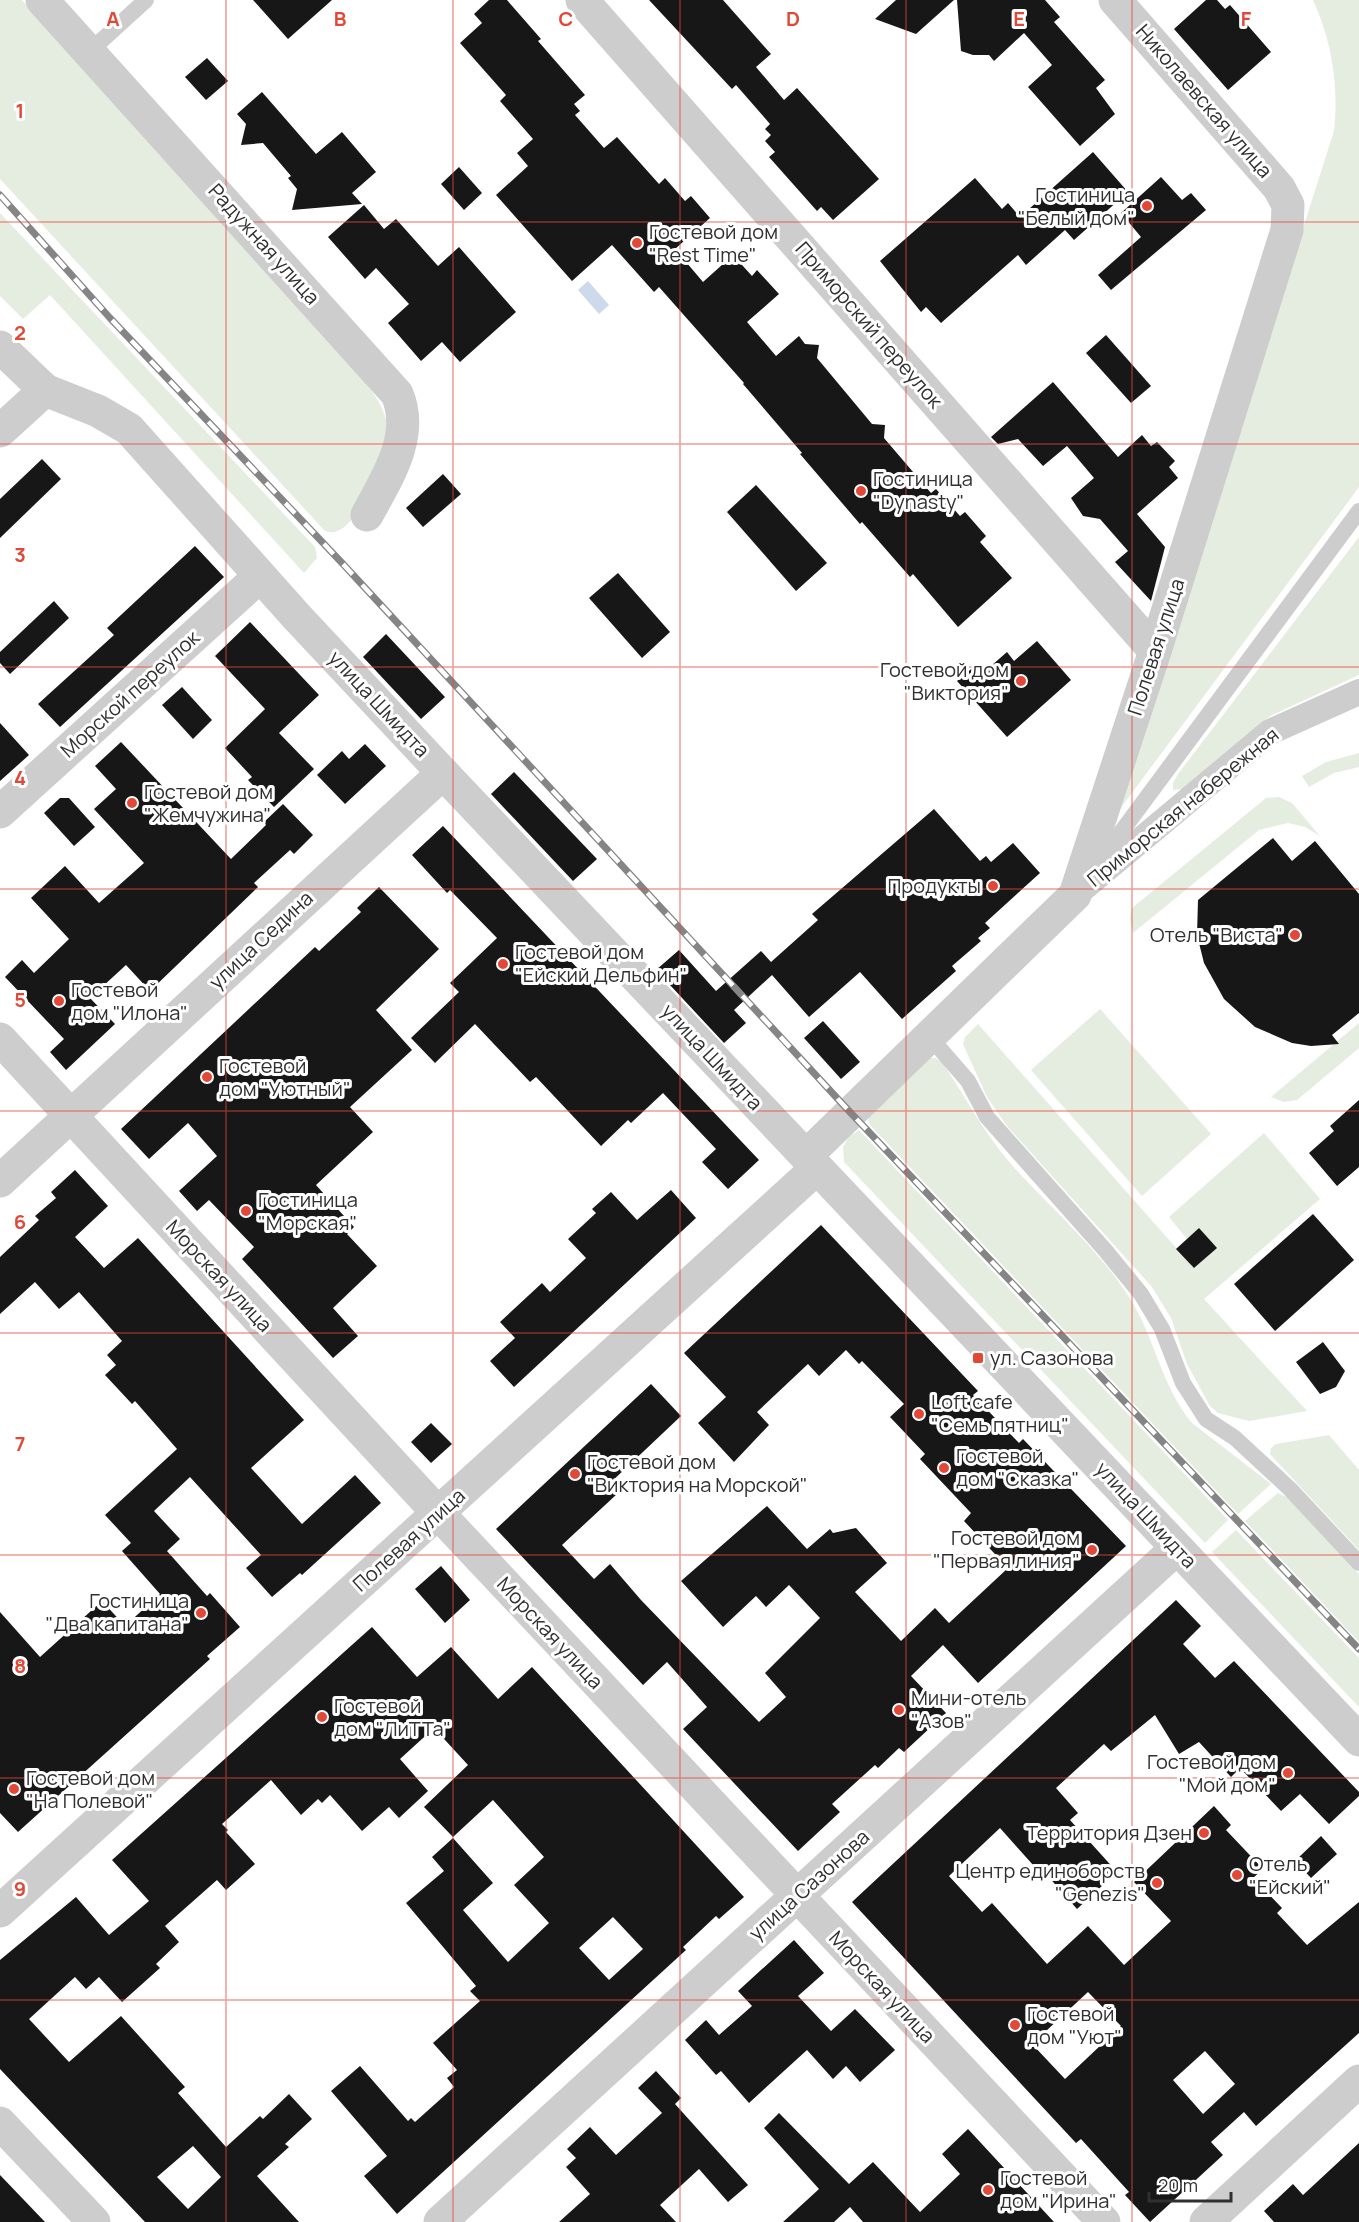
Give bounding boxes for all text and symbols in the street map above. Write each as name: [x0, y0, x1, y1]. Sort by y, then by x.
text: A: [106, 5, 120, 32]
text: B: [334, 5, 347, 32]
text: C: [559, 5, 573, 32]
text: D: [786, 5, 800, 32]
text: E: [1013, 5, 1025, 32]
text: F: [1241, 5, 1252, 32]
street label: Николаевская улица: [1130, 18, 1279, 183]
text: 1: [16, 97, 24, 124]
street label: Радужная улица: [203, 177, 326, 310]
place label: Гостиница "Белый дом": [1018, 181, 1135, 231]
marker: Гостиница "Белый дом": [1140, 199, 1154, 213]
place label: Гостевой дом "Rest Time": [649, 218, 778, 268]
marker: Гостевой дом "Rest Time": [630, 236, 644, 250]
street label: Приморский переулок: [790, 236, 950, 414]
text: 2: [14, 319, 26, 346]
place label: Гостиница "Dynasty": [873, 465, 973, 515]
marker: Гостиница "Dynasty": [854, 484, 868, 498]
text: 3: [14, 541, 26, 568]
street label: Полевая улица: [1121, 575, 1190, 719]
street label: Морской переулок: [54, 623, 206, 763]
street label: улица Шмидта: [323, 644, 436, 763]
place label: Гостевой дом "Виктория": [880, 656, 1009, 706]
marker: Гостевой дом "Виктория": [1014, 674, 1028, 688]
street label: Приморская набережная: [1081, 721, 1284, 892]
text: 4: [14, 764, 26, 791]
place label: Гостевой дом "Жемчужина": [144, 778, 273, 828]
marker: Гостевой дом "Жемчужина": [125, 796, 139, 810]
place label: Продукты: [888, 872, 981, 899]
marker: Продукты: [986, 879, 1000, 893]
street label: улица Седина: [203, 884, 318, 995]
place label: Отель "Виста": [1150, 921, 1283, 948]
marker: Отель "Виста": [1288, 928, 1302, 942]
place label: Гостевой дом "Ейский Дельфин": [515, 938, 687, 988]
marker: Гостевой дом "Ейский Дельфин": [496, 957, 510, 971]
place label: Гостевой дом "Илона": [71, 976, 188, 1026]
text: 5: [14, 986, 26, 1013]
marker: Гостевой дом "Илона": [52, 994, 66, 1008]
street label: улица Шмидта: [656, 997, 769, 1116]
place label: Гостевой дом "Уютный": [219, 1052, 351, 1102]
marker: Гостевой дом "Уютный": [200, 1070, 214, 1084]
place label: Гостиница "Морская": [258, 1186, 358, 1236]
marker: Гостиница "Морская": [239, 1204, 253, 1218]
text: 6: [14, 1208, 26, 1235]
street label: Морская улица: [160, 1214, 278, 1338]
place label: ул. Сазонова: [990, 1344, 1114, 1371]
marker: ул. Сазонова: [971, 1351, 985, 1365]
place label: Loft cafe "Семь пятниц": [931, 1388, 1069, 1438]
marker: Loft cafe "Семь пятниц": [912, 1407, 926, 1421]
text: 7: [15, 1430, 25, 1457]
place label: Гостевой дом "Сказка": [956, 1442, 1079, 1492]
place label: Гостевой дом "Виктория на Морской": [587, 1448, 808, 1498]
street label: улица Шмидта: [1090, 1455, 1203, 1574]
marker: Гостевой дом "Сказка": [937, 1461, 951, 1475]
marker: Гостевой дом "Виктория на Морской": [568, 1467, 582, 1481]
street label: Полевая улица: [347, 1482, 471, 1597]
place label: Гостевой дом "Первая линия": [933, 1524, 1080, 1574]
marker: Гостевой дом "Первая линия": [1085, 1543, 1099, 1557]
street label: Морская улица: [491, 1571, 609, 1695]
place label: Гостиница "Два капитана": [46, 1587, 189, 1637]
marker: Гостиница "Два капитана": [194, 1606, 208, 1620]
text: 8: [14, 1652, 26, 1679]
place label: Мини-отель "Азов": [911, 1684, 1026, 1734]
place label: Гостевой дом "ЛиТТа": [334, 1692, 451, 1742]
marker: Мини-отель "Азов": [892, 1703, 906, 1717]
marker: Гостевой дом "ЛиТТа": [315, 1710, 329, 1724]
place label: Гостевой дом "Мой дом": [1147, 1748, 1276, 1798]
place label: Гостевой дом "На Полевой": [26, 1764, 155, 1814]
marker: Гостевой дом "Мой дом": [1281, 1766, 1295, 1780]
marker: Гостевой дом "На Полевой": [7, 1782, 21, 1796]
place label: Территория Дзен: [1026, 1819, 1192, 1846]
street label: улица Сазонова: [743, 1823, 875, 1946]
marker: Территория Дзен: [1197, 1826, 1211, 1840]
place label: Отель "Ейский": [1249, 1850, 1331, 1900]
place label: Центр единоборств "Genezis": [956, 1857, 1145, 1907]
marker: Отель "Ейский": [1230, 1868, 1244, 1882]
text: 9: [14, 1875, 26, 1902]
marker: Центр единоборств "Genezis": [1150, 1876, 1164, 1890]
street label: Морская улица: [823, 1925, 941, 2049]
place label: Гостевой дом "Уют": [1027, 2000, 1122, 2050]
marker: Гостевой дом "Уют": [1008, 2018, 1022, 2032]
place label: Гостевой дом "Ирина": [1000, 2164, 1117, 2214]
scale bar: [1149, 2165, 1232, 2203]
text: 20 m: [1158, 2173, 1198, 2197]
marker: Гостевой дом "Ирина": [981, 2183, 995, 2197]

